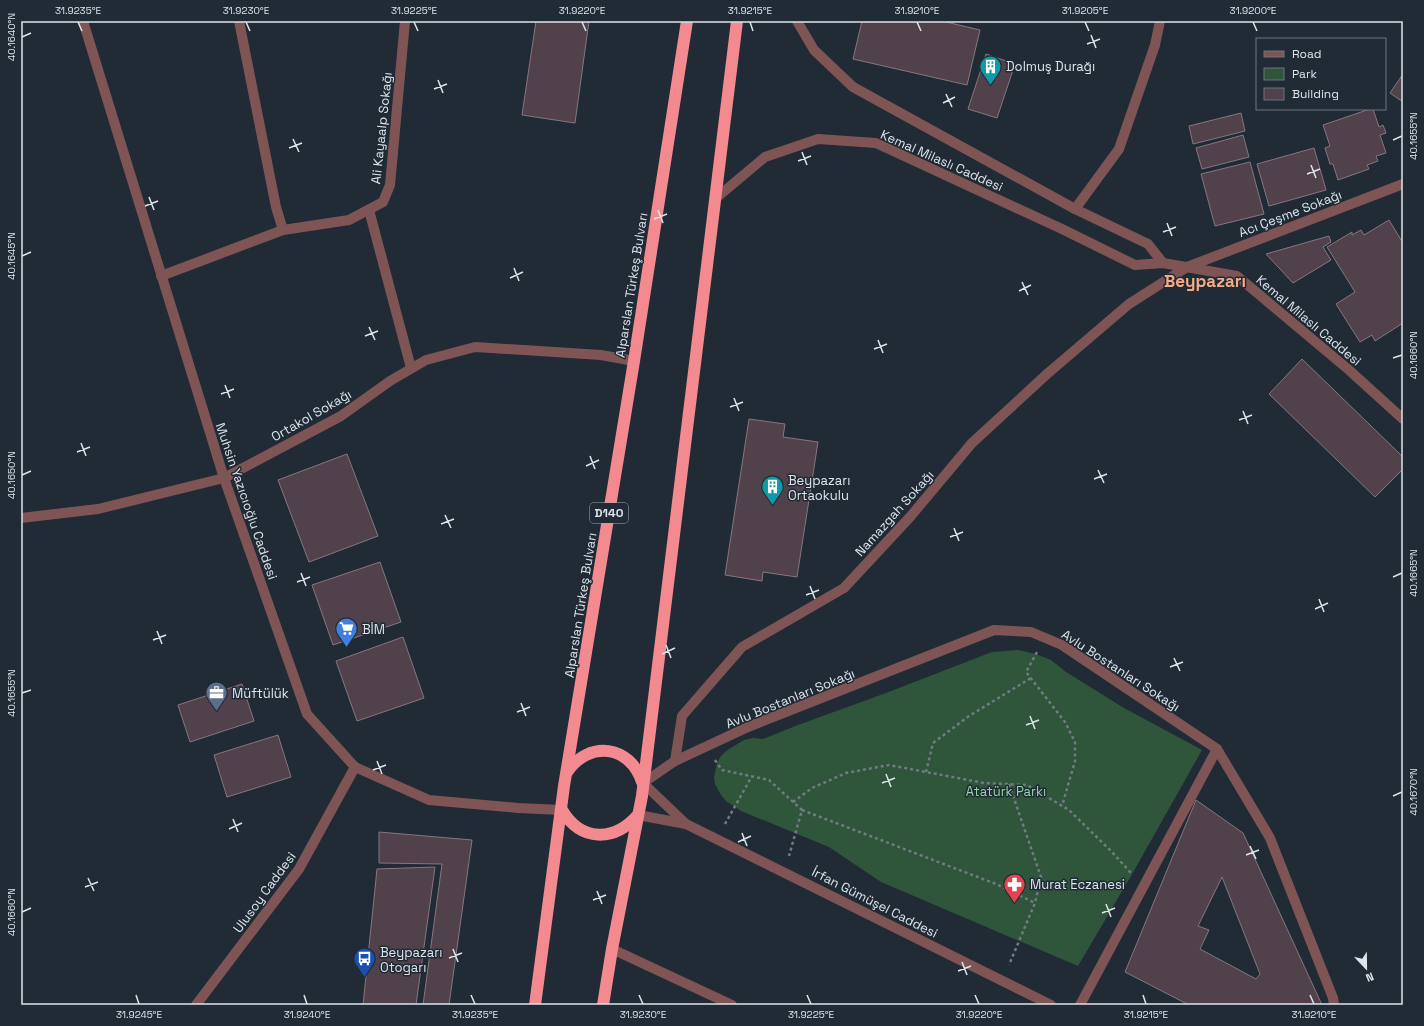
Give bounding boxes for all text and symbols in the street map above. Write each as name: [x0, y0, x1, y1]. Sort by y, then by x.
text: 31.9235°E: [55, 4, 101, 17]
text: 31.9230°E: [223, 4, 270, 17]
text: 31.9225°E: [391, 4, 437, 17]
text: 31.9220°E: [559, 4, 606, 17]
text: 31.9215°E: [728, 4, 773, 17]
text: 31.9210°E: [895, 4, 940, 17]
text: 31.9205°E: [1062, 4, 1109, 17]
text: 31.9200°E: [1229, 4, 1277, 17]
text: 40.1640°N: [5, 13, 18, 61]
legend: [1256, 38, 1386, 110]
text: Road: [1292, 46, 1321, 62]
building icon: Dolmuş Durağı: [978, 53, 1004, 86]
place label: Dolmuş Durağı: [1006, 58, 1095, 75]
text: Park: [1292, 66, 1317, 82]
street label: Ali Kayaalp Sokağı: [367, 71, 396, 185]
text: Building: [1292, 86, 1339, 102]
text: 40.1655°N: [1407, 112, 1420, 160]
street label: Kemal Milaslı Caddesi: [878, 126, 1006, 195]
street label: Acı Çeşme Sokağı: [1236, 186, 1344, 241]
street label: Alparslan Türkeş Bulvarı: [612, 211, 651, 359]
text: 40.1645°N: [5, 232, 18, 280]
district label: Beypazarı: [1164, 270, 1246, 292]
street label: Kemal Milaslı Caddesi: [1253, 271, 1365, 369]
text: 40.1660°N: [1407, 331, 1420, 379]
street label: Ortakol Sokağı: [268, 386, 354, 445]
street label: Muhsin Yazıcıoğlu Caddesi: [212, 421, 281, 582]
text: 40.1650°N: [5, 451, 18, 499]
street label: Namazgah Sokağı: [851, 467, 938, 560]
place label: Beypazarı Ortaokulu: [788, 472, 850, 504]
building icon: Beypazarı Ortaokulu: [759, 474, 785, 507]
road number: D140: [590, 503, 628, 523]
street label: Alparslan Türkeş Bulvarı: [561, 531, 600, 679]
text: 40.1665°N: [1407, 549, 1420, 597]
supermarket icon: BİM: [333, 616, 359, 649]
place label: BİM: [362, 621, 385, 638]
street label: Avlu Bostanları Sokağı: [1058, 626, 1183, 715]
street label: Avlu Bostanları Sokağı: [723, 665, 857, 732]
text: 40.1655°N: [5, 669, 18, 717]
office icon: Müftülük: [203, 680, 229, 713]
place label: Müftülük: [232, 685, 289, 702]
text: 40.1670°N: [1407, 768, 1420, 816]
park label: Atatürk Parkı: [966, 783, 1046, 800]
street label: Ulusoy Caddesi: [229, 848, 300, 936]
street label: İrfan Gümüşel Caddesi: [809, 863, 941, 942]
pharmacy icon: Murat Eczanesi: [1002, 871, 1028, 904]
place label: Murat Eczanesi: [1030, 876, 1125, 893]
text: 40.1660°N: [5, 888, 18, 936]
place label: Beypazarı Otogarı: [380, 944, 442, 976]
bus stop icon: Beypazarı Otogarı: [351, 946, 377, 979]
north arrow: [1346, 948, 1386, 988]
text: N: [1364, 969, 1376, 985]
text: 31.9245°E: [116, 1008, 162, 1021]
text: 31.9240°E: [284, 1008, 331, 1021]
text: 31.9235°E: [452, 1008, 498, 1021]
text: 31.9230°E: [620, 1008, 667, 1021]
text: 31.9225°E: [788, 1008, 834, 1021]
text: 31.9220°E: [956, 1008, 1003, 1021]
text: 31.9215°E: [1124, 1008, 1169, 1021]
text: 31.9210°E: [1292, 1008, 1337, 1021]

